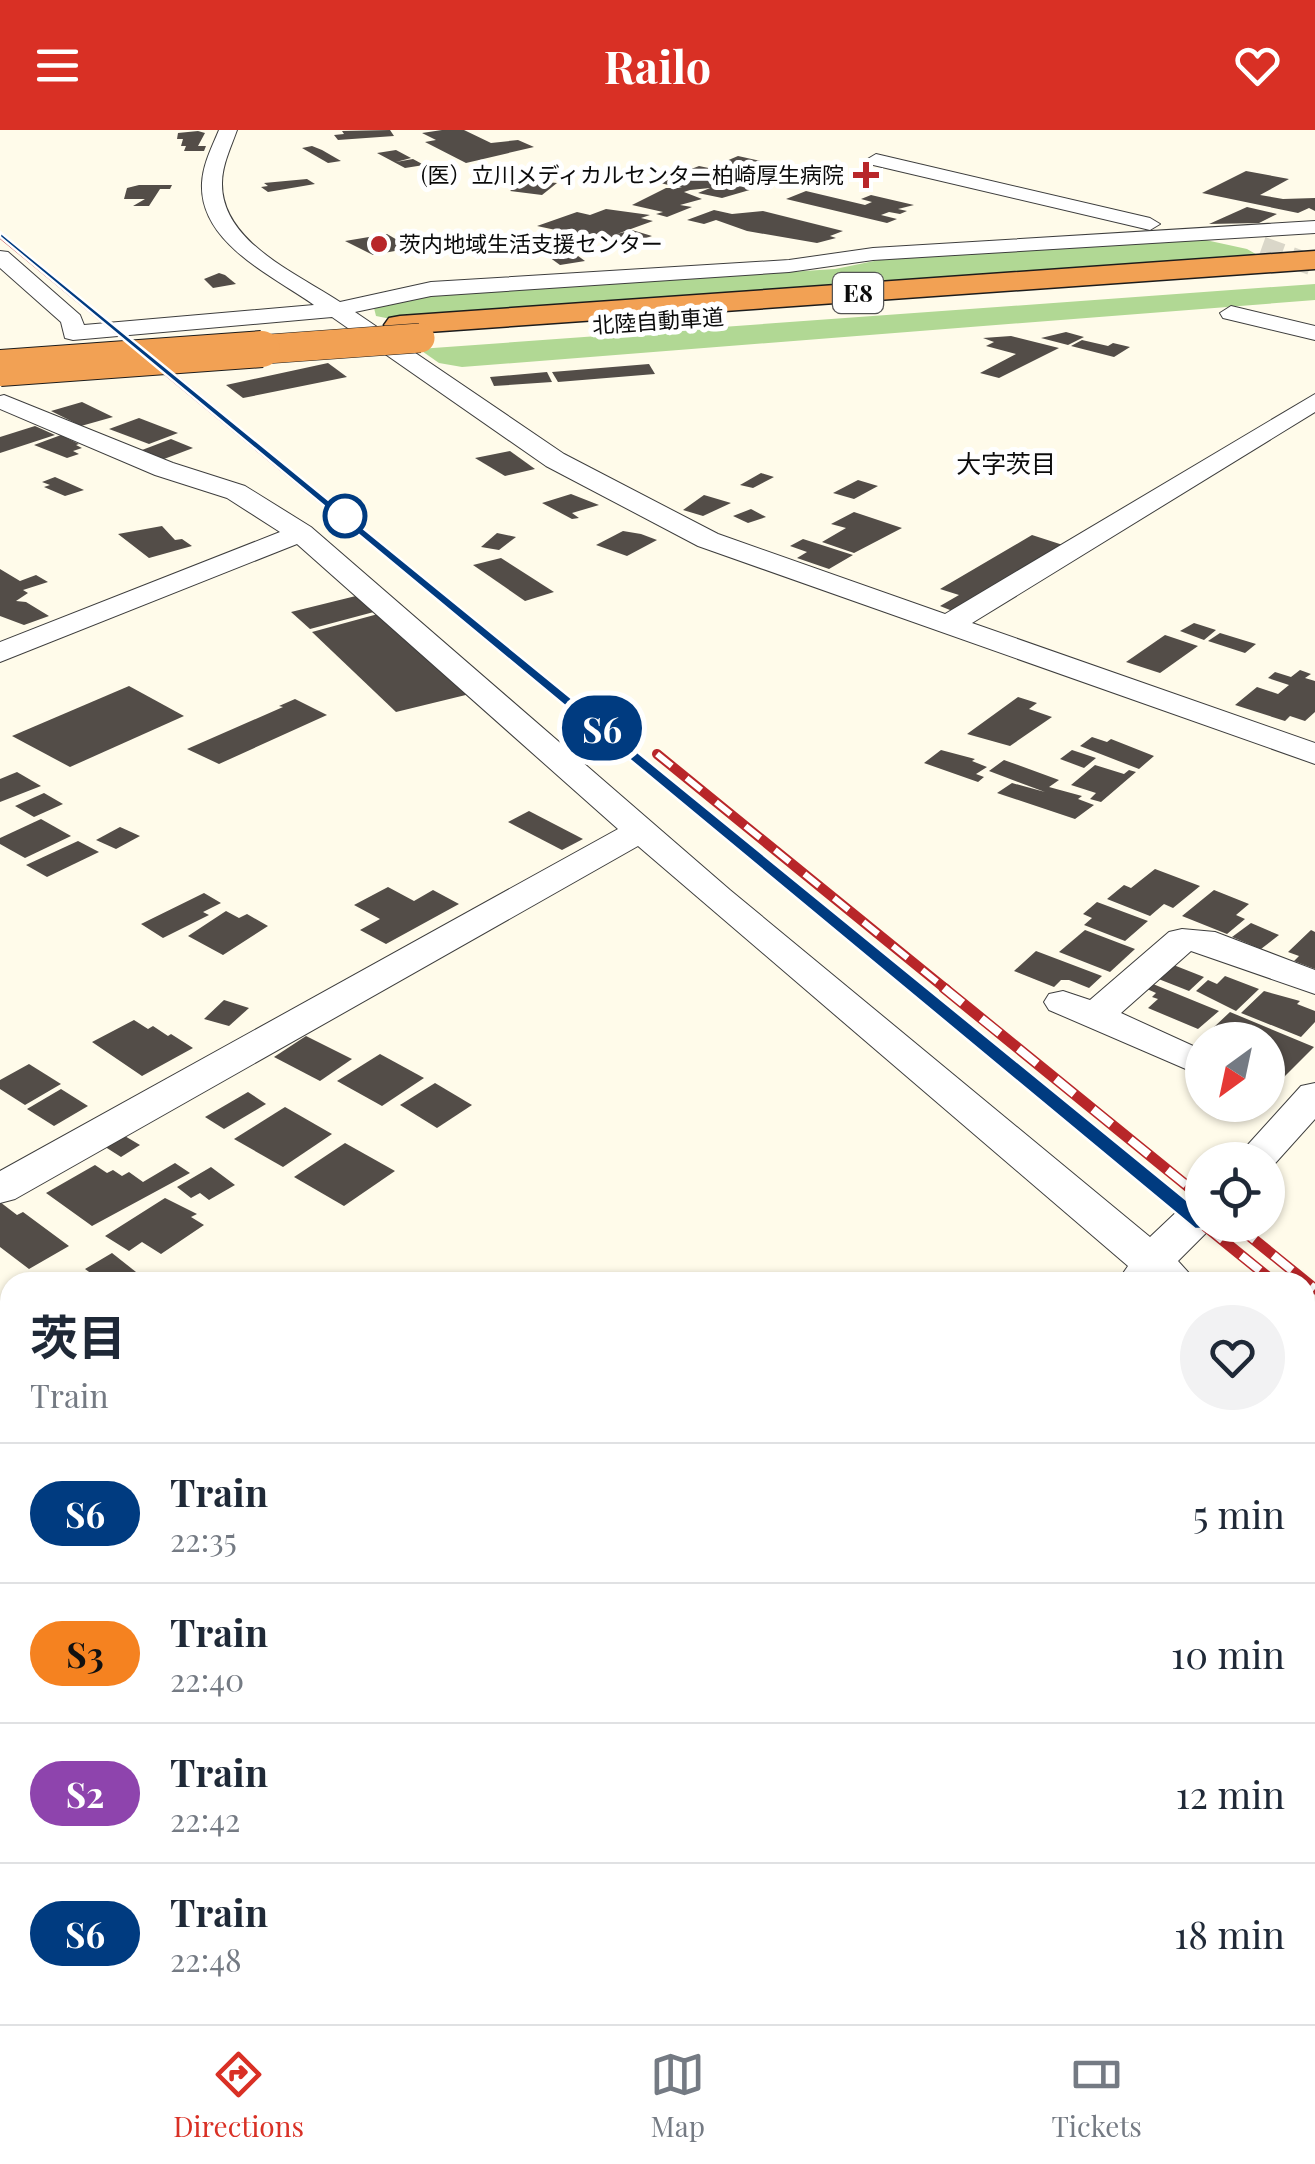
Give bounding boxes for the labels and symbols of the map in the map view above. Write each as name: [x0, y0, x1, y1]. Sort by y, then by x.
place label: (医）立川メディカルセンター柏崎厚生病院: [421, 159, 844, 189]
marker: (医）立川メディカルセンター柏崎厚生病院: [853, 162, 879, 188]
place label: 茨内地域生活支援センター: [399, 228, 663, 258]
marker: 茨内地域生活支援センター: [368, 233, 390, 255]
road number: E8: [833, 273, 883, 313]
street label: 北陸自動車道: [591, 300, 725, 340]
district label: 大字茨目: [956, 446, 1056, 479]
unlabelled marker: [324, 495, 366, 537]
line badge: S6: [557, 696, 647, 760]
north arrow: [1185, 1022, 1285, 1122]

